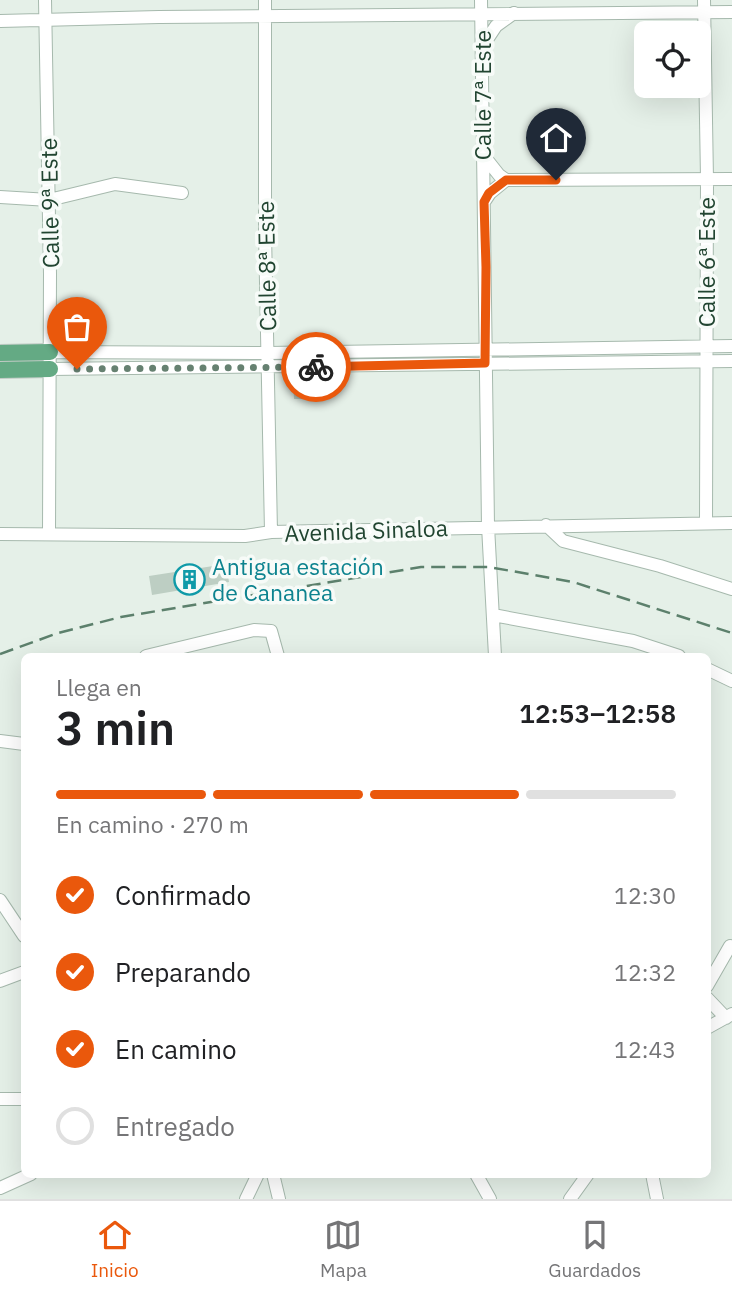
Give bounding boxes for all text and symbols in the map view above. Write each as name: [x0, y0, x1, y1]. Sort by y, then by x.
map controls: [634, 21, 711, 98]
button: locate: [634, 21, 711, 98]
street label: Calle 7ª Este: [467, 30, 497, 160]
pin: [526, 108, 586, 180]
icon: home: [537, 119, 575, 157]
street label: Calle 9ª Este: [33, 138, 65, 268]
street label: Calle 6ª Este: [691, 197, 721, 327]
street label: Calle 8ª Este: [250, 201, 282, 331]
pin: [47, 297, 107, 369]
icon: bag: [58, 308, 96, 346]
courier: [281, 332, 351, 402]
icon: bike: [297, 348, 335, 386]
street label: Avenida Sinaloa: [284, 512, 448, 548]
place label: Antigua estación de Cananea: [212, 551, 384, 607]
building icon: Antigua estación de Cananea: [172, 562, 206, 596]
text: Llega en: [56, 672, 142, 702]
text: 12:53–12:58: [519, 696, 676, 730]
text: 3 min: [56, 698, 175, 758]
text: En camino · 270 m: [56, 809, 249, 839]
icon: check: [56, 876, 94, 914]
text: Confirmado: [115, 878, 251, 912]
text: 12:30: [614, 880, 676, 910]
icon: check: [56, 953, 94, 991]
text: Preparando: [115, 955, 251, 989]
text: 12:32: [614, 957, 676, 987]
icon: check: [56, 1030, 94, 1068]
text: En camino: [115, 1032, 237, 1066]
text: 12:43: [614, 1034, 676, 1064]
text: Entregado: [115, 1109, 235, 1143]
tab: Inicio: [91, 1216, 139, 1282]
tab: Mapa: [320, 1216, 367, 1282]
tab: Guardados: [548, 1216, 641, 1282]

